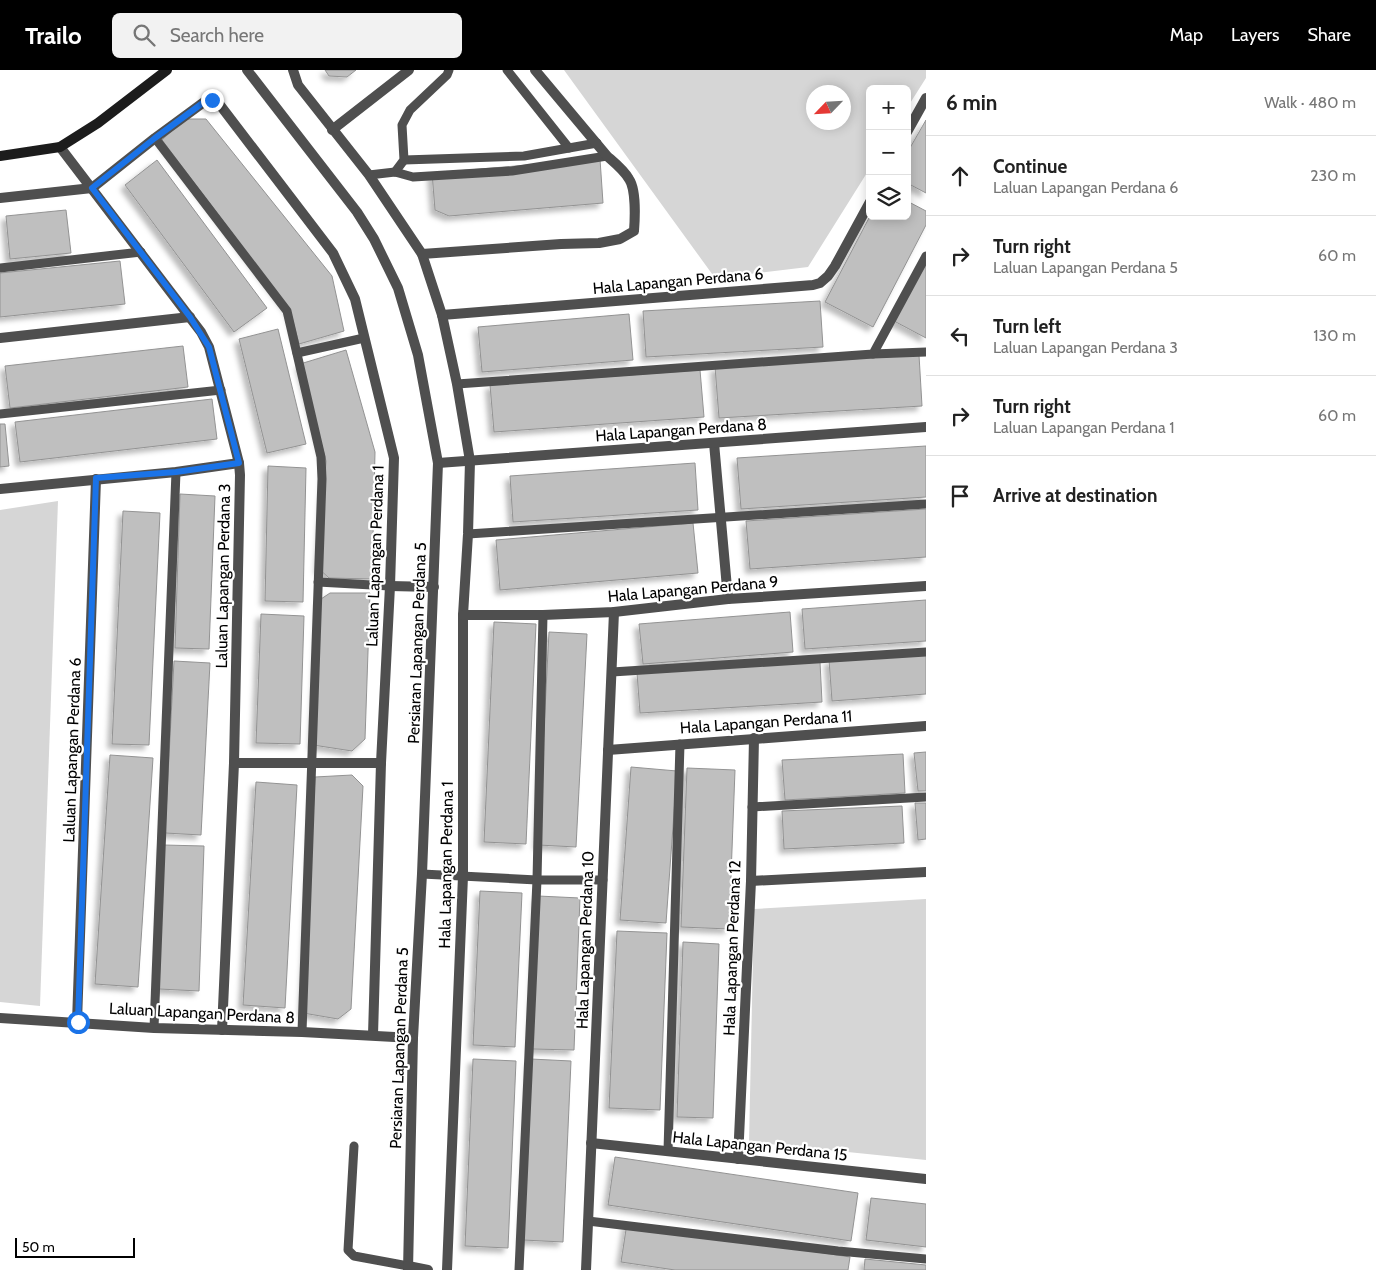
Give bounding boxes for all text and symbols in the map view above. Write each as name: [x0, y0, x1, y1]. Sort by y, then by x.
search box: [112, 13, 462, 58]
text: Trailo: [25, 21, 82, 50]
icon: search: [130, 21, 158, 49]
text: Search here: [170, 24, 264, 47]
text: Map: [1170, 24, 1203, 46]
text: Layers: [1231, 24, 1280, 46]
text: Share: [1308, 24, 1351, 46]
north arrow: [806, 85, 851, 130]
map controls: [866, 85, 911, 220]
button: +: [866, 85, 911, 130]
route end: [201, 89, 224, 112]
text: 6 min: [946, 90, 997, 115]
text: Walk · 480 m: [1264, 93, 1356, 112]
button: −: [866, 130, 911, 175]
text: Continue: [993, 155, 1067, 178]
icon: ahead: [946, 162, 974, 190]
text: 230 m: [1310, 166, 1356, 185]
button: layers: [866, 175, 911, 220]
text: Laluan Lapangan Perdana 6: [993, 178, 1178, 197]
text: Turn right: [993, 235, 1071, 258]
icon: right: [946, 242, 974, 270]
text: 60 m: [1318, 246, 1356, 265]
text: Laluan Lapangan Perdana 5: [993, 258, 1178, 277]
street label: Hala Lapangan Perdana 6: [592, 264, 764, 298]
text: Turn left: [993, 315, 1061, 338]
icon: left: [946, 322, 974, 350]
text: 130 m: [1313, 326, 1356, 345]
text: Laluan Lapangan Perdana 3: [993, 338, 1178, 357]
text: Turn right: [993, 395, 1071, 418]
icon: right: [946, 402, 974, 430]
text: 60 m: [1318, 406, 1356, 425]
street label: Hala Lapangan Perdana 8: [595, 415, 767, 445]
text: Laluan Lapangan Perdana 1: [993, 418, 1175, 437]
street label: Laluan Lapangan Perdana 1: [362, 465, 388, 647]
icon: arrive: [946, 482, 974, 510]
street label: Laluan Lapangan Perdana 3: [212, 483, 234, 669]
text: Arrive at destination: [993, 484, 1157, 507]
street label: Persiaran Lapangan Perdana 5: [404, 542, 430, 744]
street label: Hala Lapangan Perdana 9: [607, 572, 779, 606]
street label: Laluan Lapangan Perdana 6: [59, 657, 85, 843]
street label: Hala Lapangan Perdana 11: [679, 707, 853, 737]
street label: Hala Lapangan Perdana 1: [435, 781, 457, 949]
street label: Hala Lapangan Perdana 10: [572, 850, 598, 1030]
street label: Hala Lapangan Perdana 12: [719, 860, 745, 1036]
street label: Persiaran Lapangan Perdana 5: [386, 947, 412, 1149]
street label: Laluan Lapangan Perdana 8: [109, 999, 295, 1027]
route start: [67, 1011, 90, 1034]
street label: Hala Lapangan Perdana 15: [672, 1127, 848, 1165]
scale bar: [15, 1235, 135, 1258]
text: 50 m: [22, 1238, 55, 1256]

